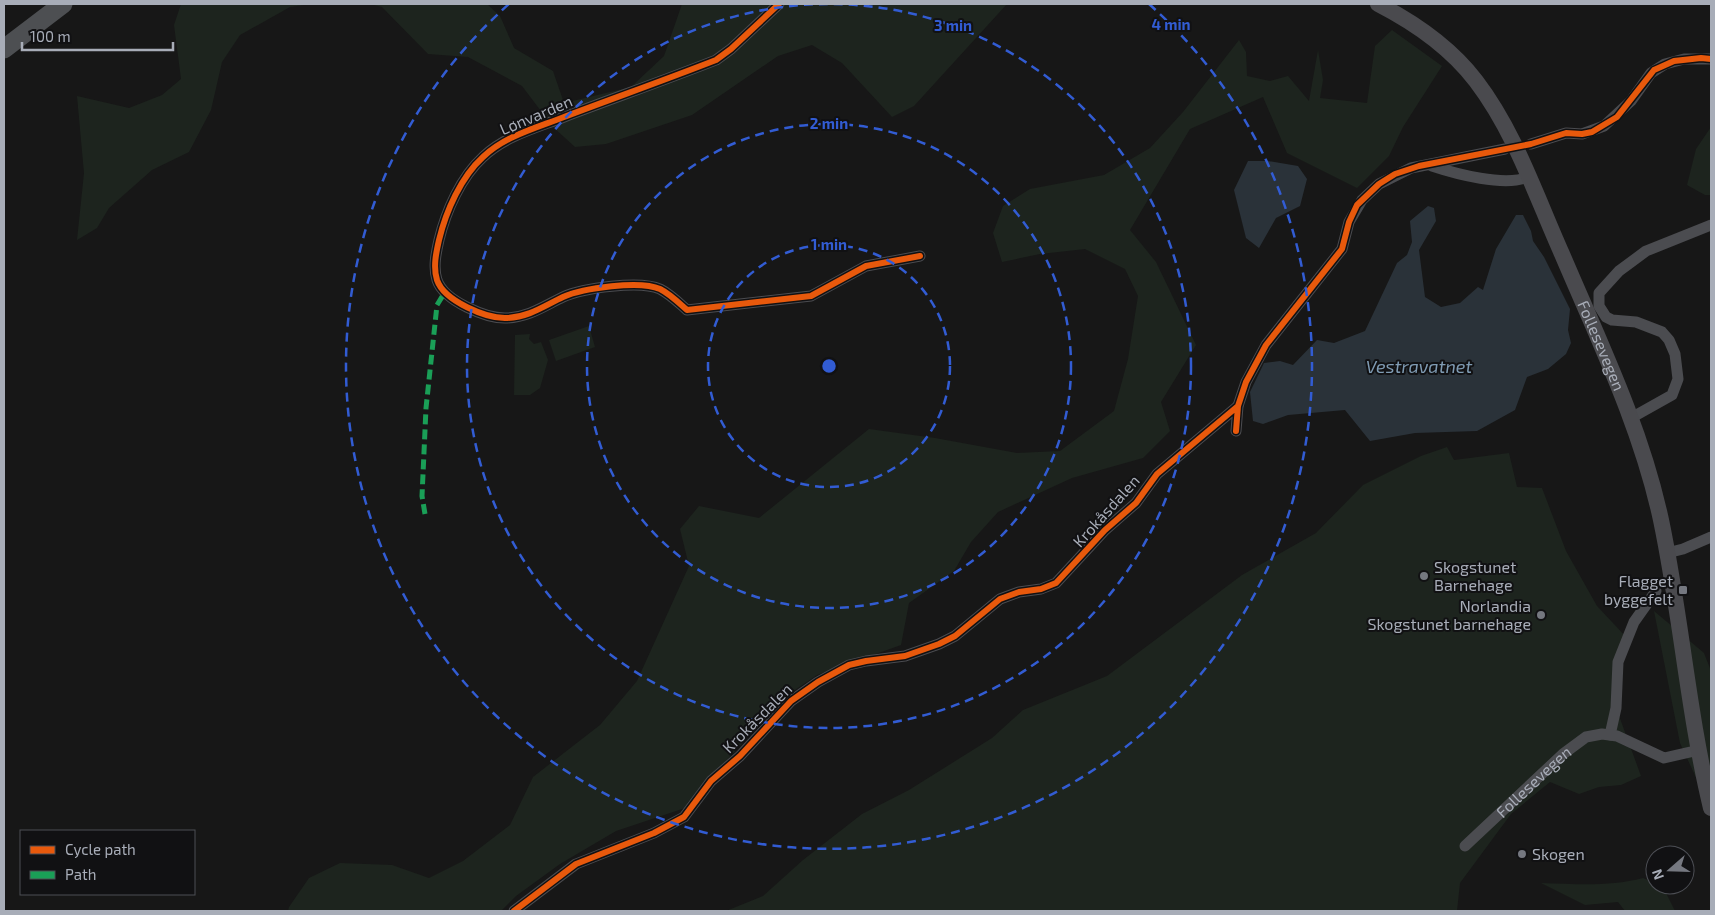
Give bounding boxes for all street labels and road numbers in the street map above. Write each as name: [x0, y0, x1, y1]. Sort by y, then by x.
street label: Lønvarden: [497, 91, 575, 138]
street label: Follesevegen: [1574, 297, 1629, 393]
street label: Krokåsdalen: [1068, 471, 1143, 551]
street label: Krokåsdalen: [718, 679, 795, 756]
street label: Follesevegen: [1492, 741, 1574, 821]

